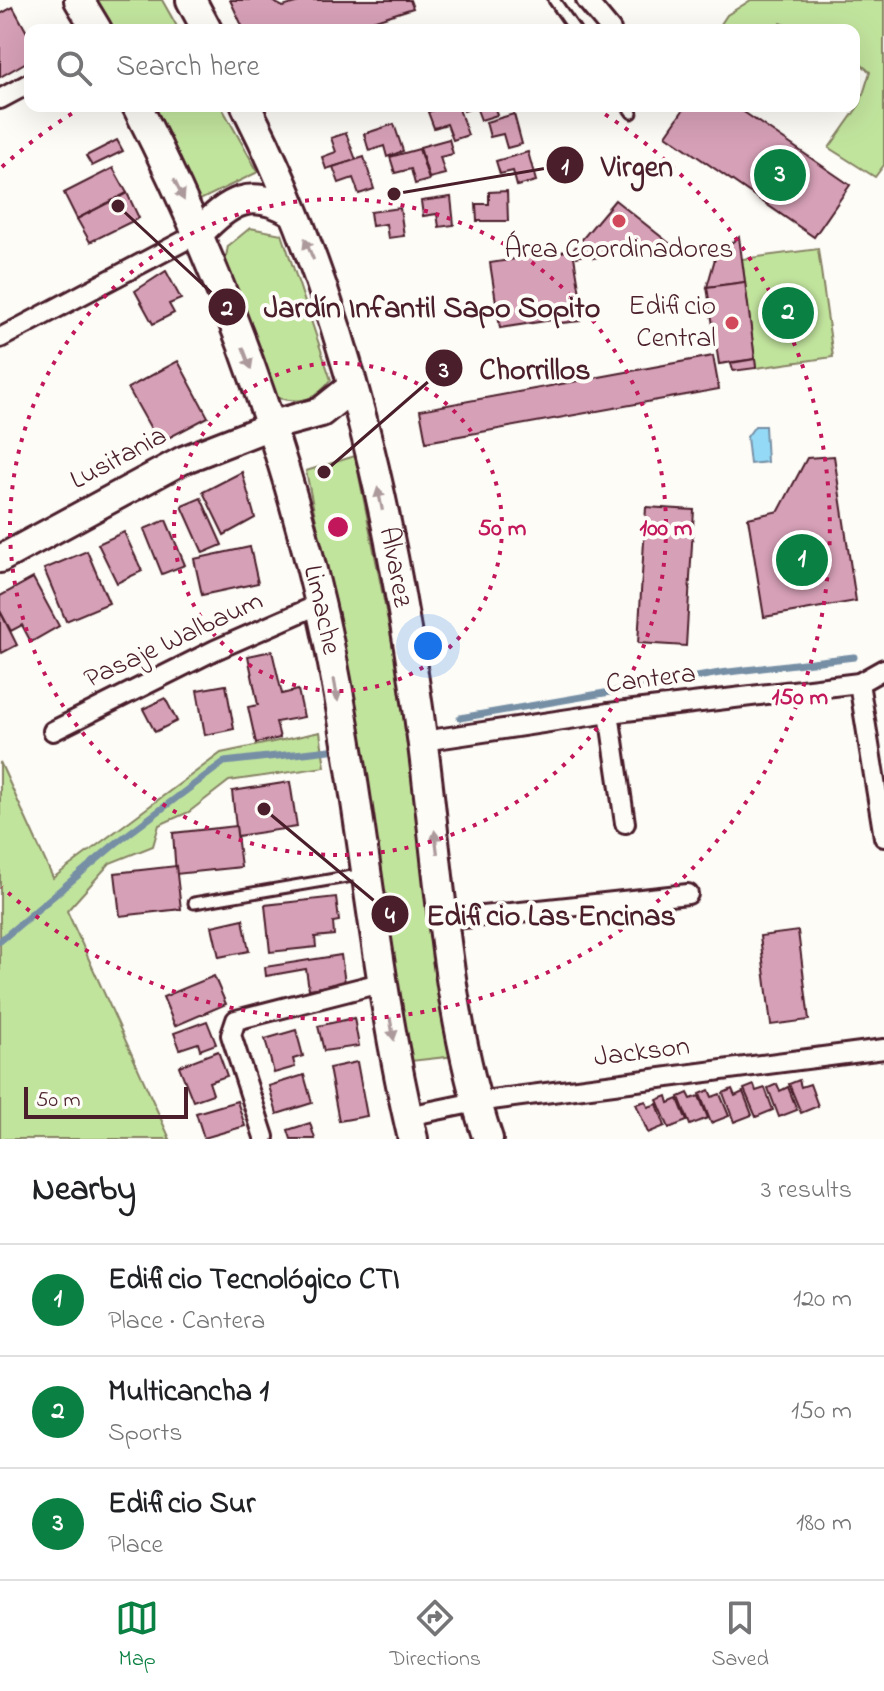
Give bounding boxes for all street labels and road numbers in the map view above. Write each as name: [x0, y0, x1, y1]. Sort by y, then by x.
street label: Lusitania: [63, 416, 175, 502]
street label: Álvarez: [367, 523, 422, 611]
street label: Limache: [291, 561, 351, 659]
street label: Pasaje Walbaum: [78, 582, 270, 700]
street label: Cantera: [604, 654, 698, 706]
street label: Jackson: [592, 1027, 692, 1079]

